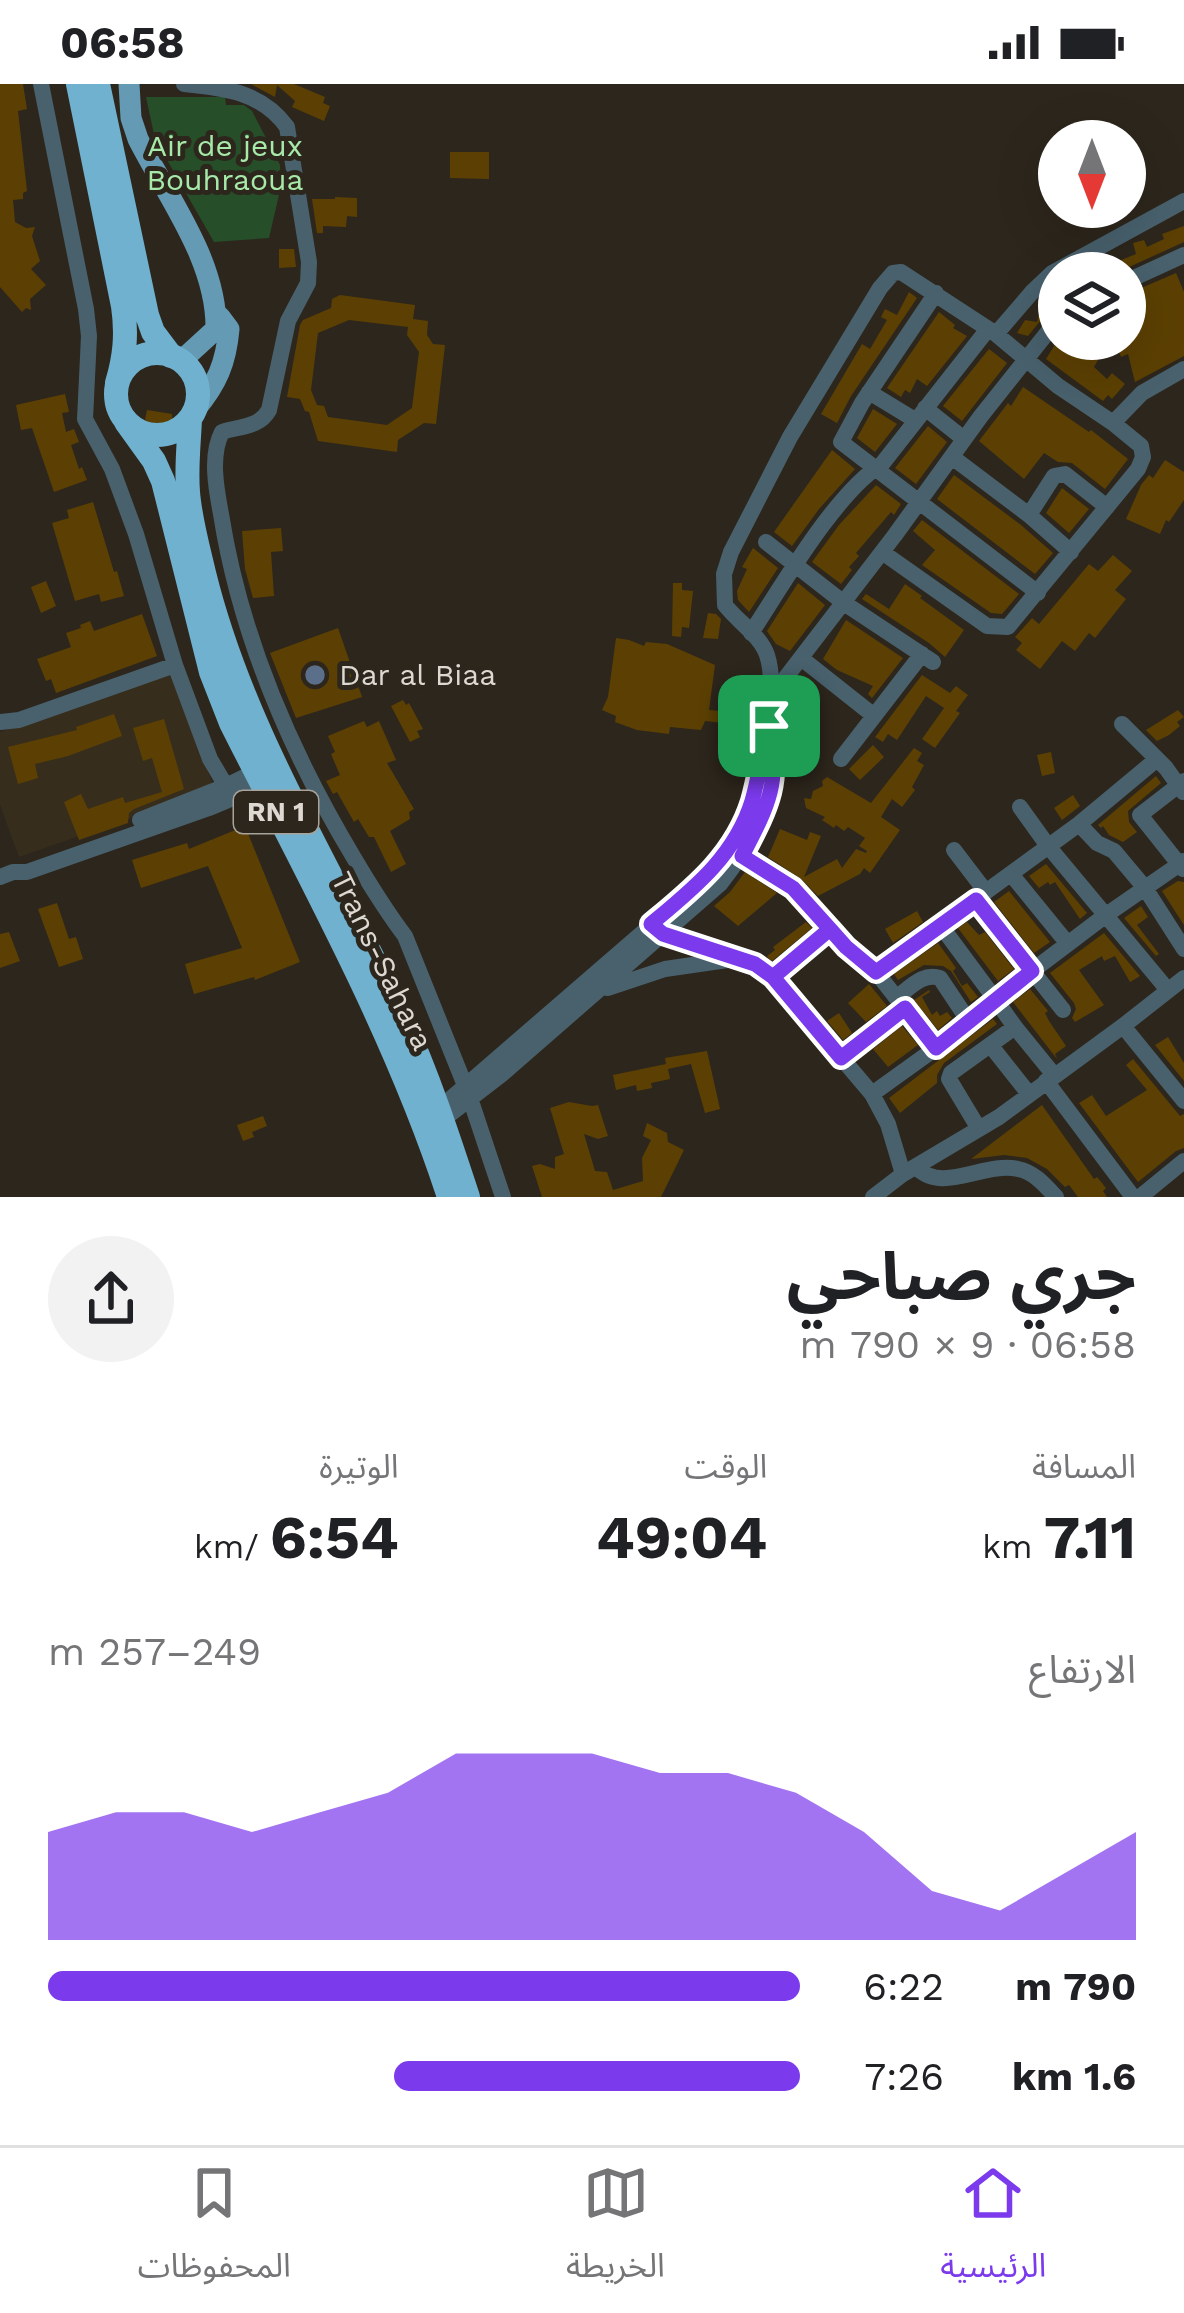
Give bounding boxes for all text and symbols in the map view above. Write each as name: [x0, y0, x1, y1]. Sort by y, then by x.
text: 06:58: [60, 16, 185, 69]
north arrow: [1038, 120, 1146, 228]
map controls: [1038, 120, 1146, 360]
park label: Air de jeux Bouhraoua: [147, 128, 303, 197]
button: layers: [1038, 252, 1146, 360]
place label: Dar al Biaa: [339, 657, 496, 692]
marker: Dar al Biaa: [302, 662, 328, 688]
pin: [718, 675, 820, 777]
icon: arrive: [736, 693, 802, 759]
road number: RN 1: [234, 791, 318, 833]
street label: Trans-Sahara: [324, 866, 441, 1056]
button: share: [48, 1236, 174, 1362]
text: جري صباحي: [787, 1238, 1136, 1315]
text: 06:58 · 9 × 790 m: [799, 1322, 1136, 1367]
text: الوتيرة: [319, 1447, 399, 1486]
text: الوقت: [685, 1447, 767, 1486]
text: المسافة: [1032, 1447, 1136, 1486]
text: 6:54: [270, 1502, 399, 1573]
text: 49:04: [596, 1502, 767, 1573]
text: 7.11: [1044, 1502, 1136, 1573]
text: /km: [194, 1527, 270, 1566]
text: km: [982, 1527, 1044, 1566]
text: 249–257 m: [48, 1629, 261, 1674]
text: الارتفاع: [1029, 1647, 1136, 1692]
text: 6:22: [863, 1964, 944, 2009]
text: 790 m: [1015, 1964, 1136, 2009]
text: 7:26: [864, 2054, 944, 2099]
text: 1.6 km: [1012, 2054, 1136, 2099]
tab: المحفوظات: [138, 2160, 291, 2301]
tab: الخريطة: [566, 2160, 665, 2301]
tab: الرئيسية: [940, 2160, 1046, 2301]

